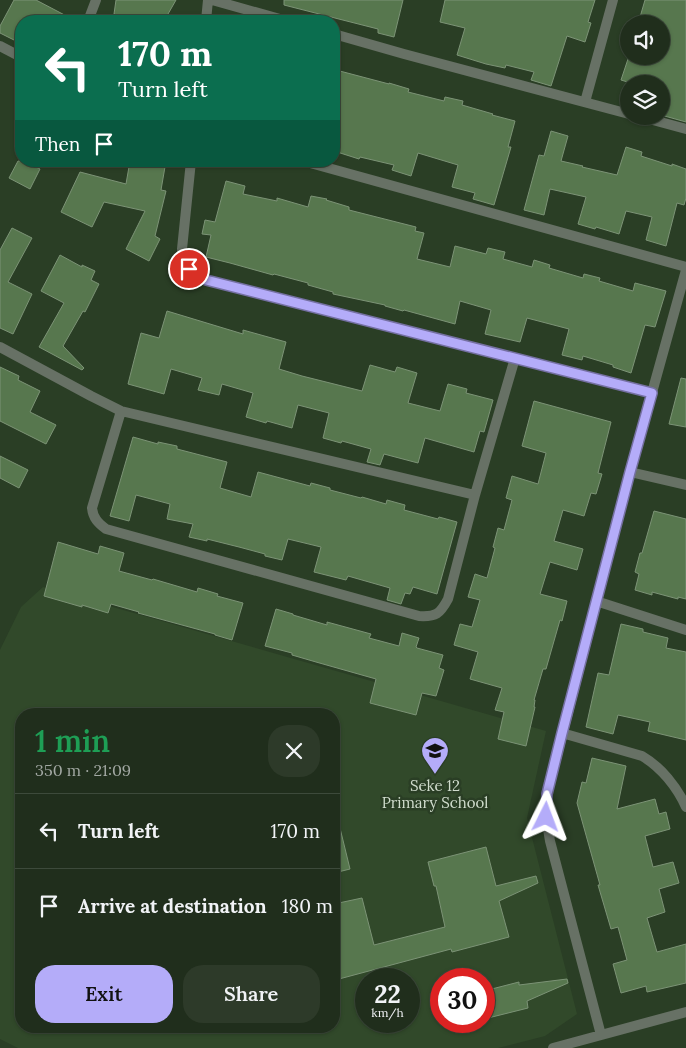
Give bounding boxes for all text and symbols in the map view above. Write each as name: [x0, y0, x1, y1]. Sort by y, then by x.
map controls: [620, 15, 670, 125]
button: sound: [620, 15, 670, 65]
text: 170 m: [118, 31, 212, 76]
icon: left: [35, 35, 100, 100]
text: Turn left: [118, 75, 208, 103]
button: layers: [620, 75, 670, 125]
icon: arrive: [90, 130, 118, 158]
text: Then: [35, 132, 80, 156]
pin: [168, 248, 210, 290]
icon: arrive: [175, 255, 203, 283]
text: 1 min: [35, 722, 110, 760]
button: close: [268, 725, 320, 777]
school or university icon: Seke 12 Primary School: [420, 736, 450, 775]
text: 350 m · 21:09: [35, 760, 131, 780]
place label: Seke 12 Primary School: [382, 776, 488, 812]
position arrow: [519, 790, 571, 842]
icon: left: [35, 817, 63, 845]
text: Turn left: [78, 819, 159, 843]
text: 170 m: [271, 819, 320, 843]
icon: arrive: [35, 892, 63, 920]
text: Arrive at destination: [78, 894, 267, 918]
text: 180 m: [282, 894, 333, 918]
button: Exit: [35, 965, 173, 1023]
button: Share: [183, 965, 320, 1023]
speed limit sign: 30: [430, 968, 495, 1033]
text: 22: [374, 978, 401, 1010]
text: km/h: [371, 1005, 404, 1020]

